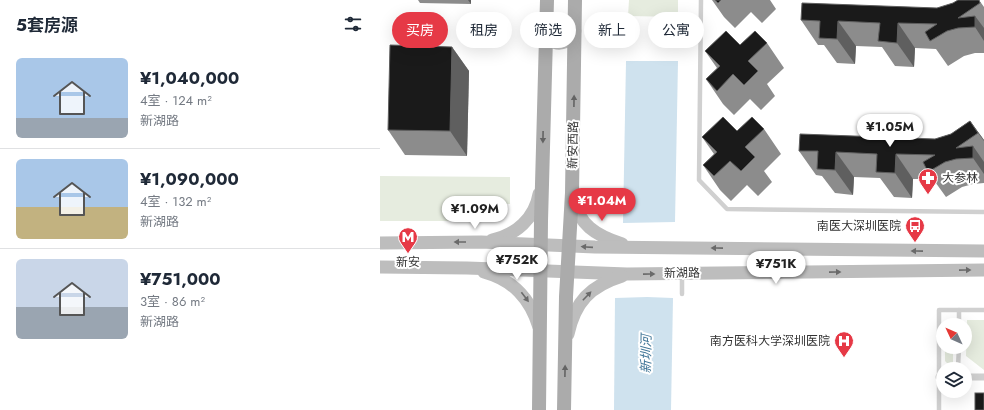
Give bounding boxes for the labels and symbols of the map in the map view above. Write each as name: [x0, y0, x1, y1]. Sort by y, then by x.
one-way arrow: [570, 95, 577, 107]
pin: ¥1.05M: [857, 114, 923, 148]
street label: 新安西路: [564, 121, 582, 169]
one-way arrow: [540, 131, 547, 143]
pharmacy icon: 大参林: [917, 167, 939, 195]
place label: 大参林: [942, 169, 978, 187]
pin: ¥1.04M: [569, 188, 635, 222]
pin: ¥1.09M: [442, 196, 508, 230]
bus stop icon: 南医大深圳医院: [904, 215, 926, 243]
place label: 南医大深圳医院: [817, 217, 901, 235]
metro station icon: 新安: [397, 226, 419, 254]
one-way arrow: [453, 239, 466, 245]
one-way arrow: [581, 243, 593, 250]
one-way arrow: [710, 245, 723, 251]
pin: ¥752K: [489, 247, 545, 281]
one-way arrow: [911, 247, 923, 254]
pin: ¥751K: [748, 251, 804, 285]
place label: 新安: [396, 253, 420, 271]
street label: 新湖路: [664, 264, 700, 282]
one-way arrow: [959, 267, 972, 273]
one-way arrow: [829, 268, 841, 275]
one-way arrow: [643, 271, 656, 277]
one-way arrow: [582, 291, 591, 301]
one-way arrow: [520, 292, 529, 303]
north arrow: [936, 318, 972, 354]
hospital icon: 南方医科大学深圳医院: [833, 330, 855, 358]
water label: 新圳河: [636, 331, 656, 374]
place label: 南方医科大学深圳医院: [710, 332, 830, 350]
one-way arrow: [562, 364, 568, 377]

